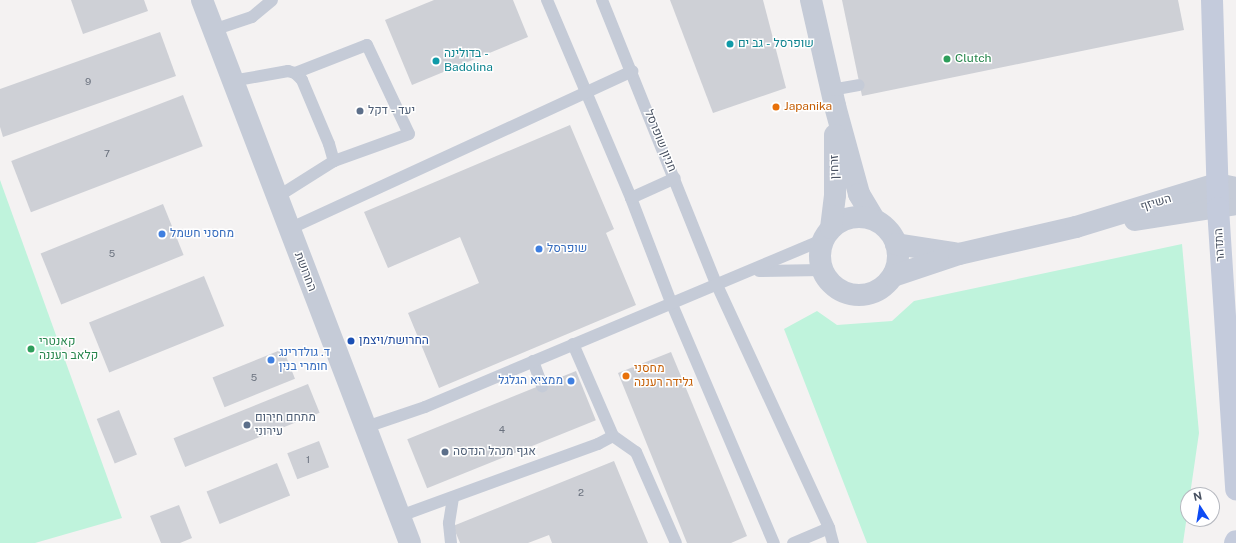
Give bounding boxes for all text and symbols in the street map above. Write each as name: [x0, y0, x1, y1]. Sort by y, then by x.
place label: שופרסל - גב ים: [738, 37, 814, 51]
marker: שופרסל - גב ים: [725, 39, 735, 49]
place label: בדולינה - Badolina: [444, 47, 493, 75]
place label: Clutch: [955, 52, 992, 66]
marker: Clutch: [942, 54, 952, 64]
marker: בדולינה - Badolina: [431, 56, 441, 66]
house number: 9: [85, 76, 91, 88]
place label: Japanika: [784, 100, 832, 114]
marker: Japanika: [771, 102, 781, 112]
place label: יעד - דקל: [368, 104, 415, 118]
marker: יעד - דקל: [355, 106, 365, 116]
street label: חניון שופרסל: [641, 108, 679, 174]
house number: 7: [104, 148, 110, 160]
street label: זרחין: [828, 155, 842, 179]
street label: השיזף: [1139, 192, 1173, 214]
place label: מחסני חשמל: [170, 227, 234, 241]
street label: התדהר: [1212, 228, 1228, 262]
marker: מחסני חשמל: [157, 229, 167, 239]
place label: שופרסל: [547, 242, 587, 256]
marker: שופרסל: [534, 244, 544, 254]
house number: 5: [109, 248, 115, 260]
street label: החרושת: [291, 250, 319, 294]
place label: החרושת/ויצמן: [359, 334, 429, 348]
place label: קאנטרי קלאב רעננה: [39, 335, 98, 363]
marker: החרושת/ויצמן: [346, 336, 356, 346]
marker: קאנטרי קלאב רעננה: [26, 344, 36, 354]
place label: ד. גולדרינג חומרי בנין: [279, 346, 330, 374]
marker: ד. גולדרינג חומרי בנין: [266, 355, 276, 365]
place label: מחסני גלידה רעננה: [634, 362, 693, 390]
marker: מחסני גלידה רעננה: [621, 371, 631, 381]
house number: 5: [251, 372, 257, 384]
place label: ממציא הגלגל: [498, 374, 563, 388]
marker: ממציא הגלגל: [566, 376, 576, 386]
place label: מתחם חירום עירוני: [255, 411, 316, 439]
marker: מתחם חירום עירוני: [242, 420, 252, 430]
house number: 4: [499, 424, 505, 436]
place label: אגף מנהל הנדסה: [453, 445, 536, 459]
marker: אגף מנהל הנדסה: [440, 447, 450, 457]
house number: 1: [306, 454, 310, 466]
house number: 2: [578, 487, 584, 499]
north arrow: [1180, 487, 1220, 527]
text: N: [1192, 489, 1203, 503]

